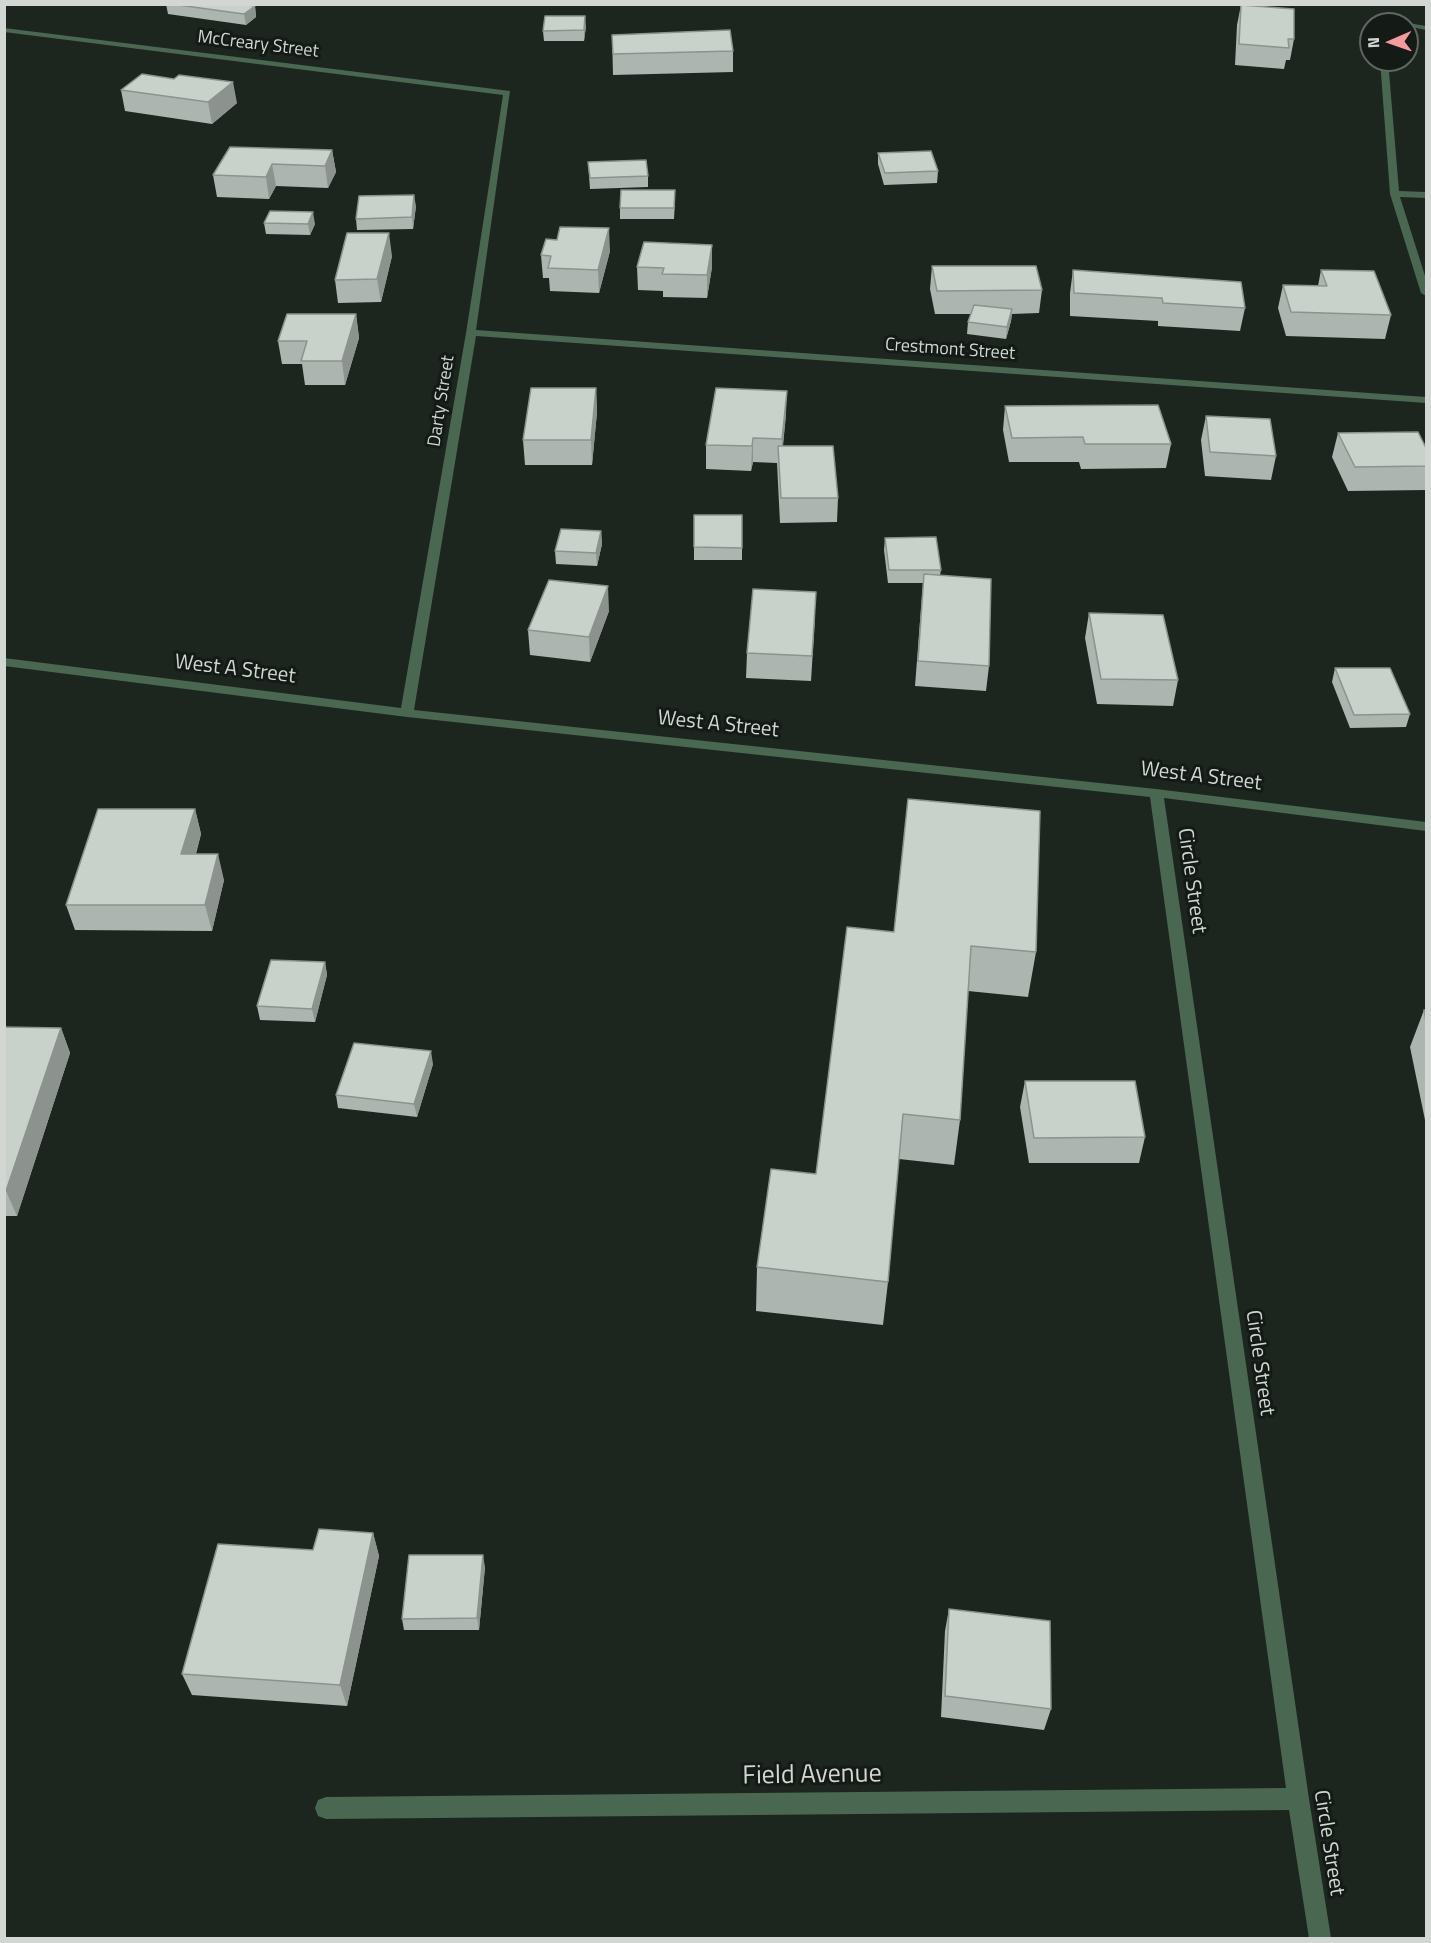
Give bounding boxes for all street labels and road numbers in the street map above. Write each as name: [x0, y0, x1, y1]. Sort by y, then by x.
street label: McCreary Street: [196, 27, 320, 63]
street label: Crestmont Street: [884, 335, 1016, 365]
street label: Darty Street: [424, 354, 460, 448]
street label: West A Street: [173, 650, 297, 690]
street label: West A Street: [656, 706, 780, 744]
street label: West A Street: [1139, 757, 1263, 797]
street label: Circle Street: [1171, 827, 1211, 935]
street label: Circle Street: [1239, 1309, 1279, 1417]
street label: Field Avenue: [742, 1759, 882, 1793]
street label: Circle Street: [1307, 1788, 1349, 1898]

